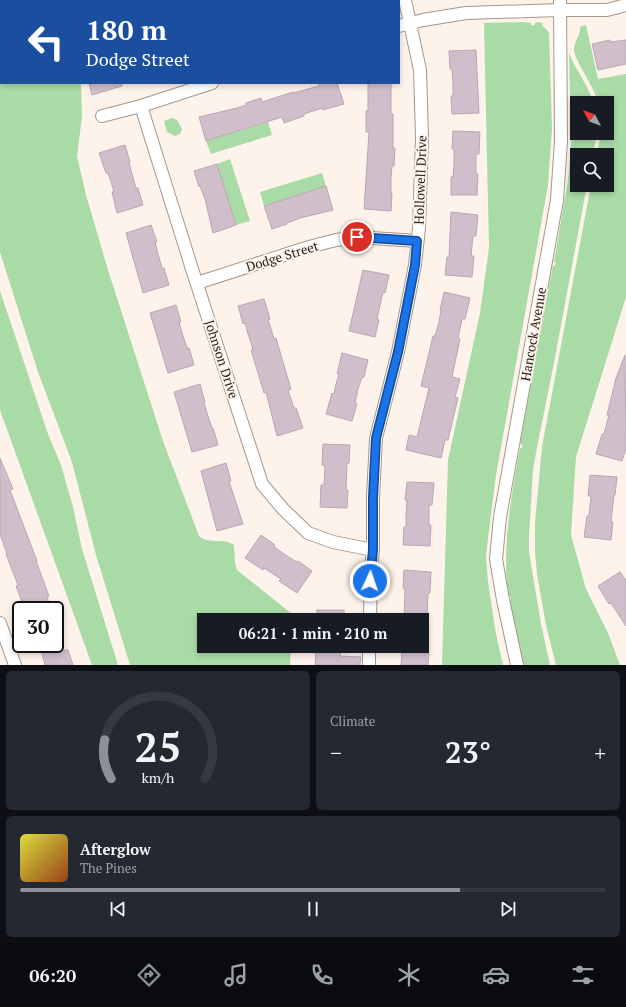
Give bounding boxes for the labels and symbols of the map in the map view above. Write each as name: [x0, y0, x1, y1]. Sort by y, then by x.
north arrow: [570, 96, 614, 140]
street label: Hollowell Drive: [409, 135, 431, 225]
pin: [340, 220, 374, 254]
street label: Dodge Street: [244, 236, 321, 276]
street label: Hancock Avenue: [516, 286, 550, 382]
street label: Johnson Drive: [201, 317, 243, 401]
position arrow: [349, 560, 391, 602]
speed limit sign: 30: [12, 601, 64, 653]

